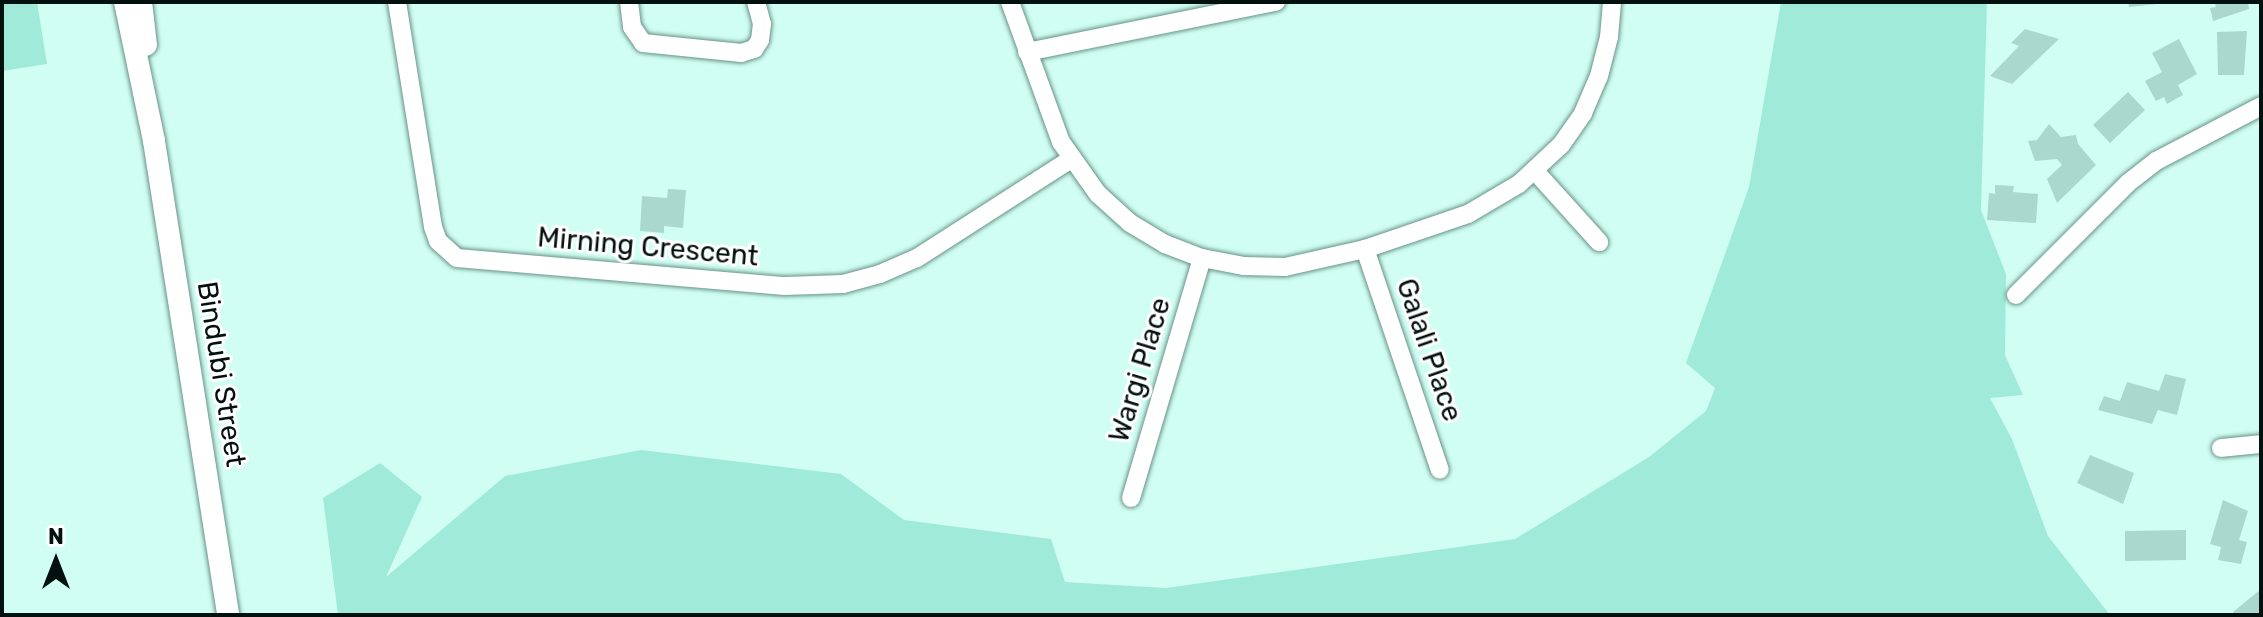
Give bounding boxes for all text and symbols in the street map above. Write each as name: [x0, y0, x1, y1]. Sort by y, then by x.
street label: Mirning Crescent: [536, 221, 760, 273]
street label: Galali Place: [1389, 274, 1469, 426]
street label: Bindubi Street: [190, 279, 252, 469]
street label: Wargi Place: [1102, 294, 1178, 446]
north arrow: [16, 521, 96, 601]
text: N: [48, 523, 64, 550]

